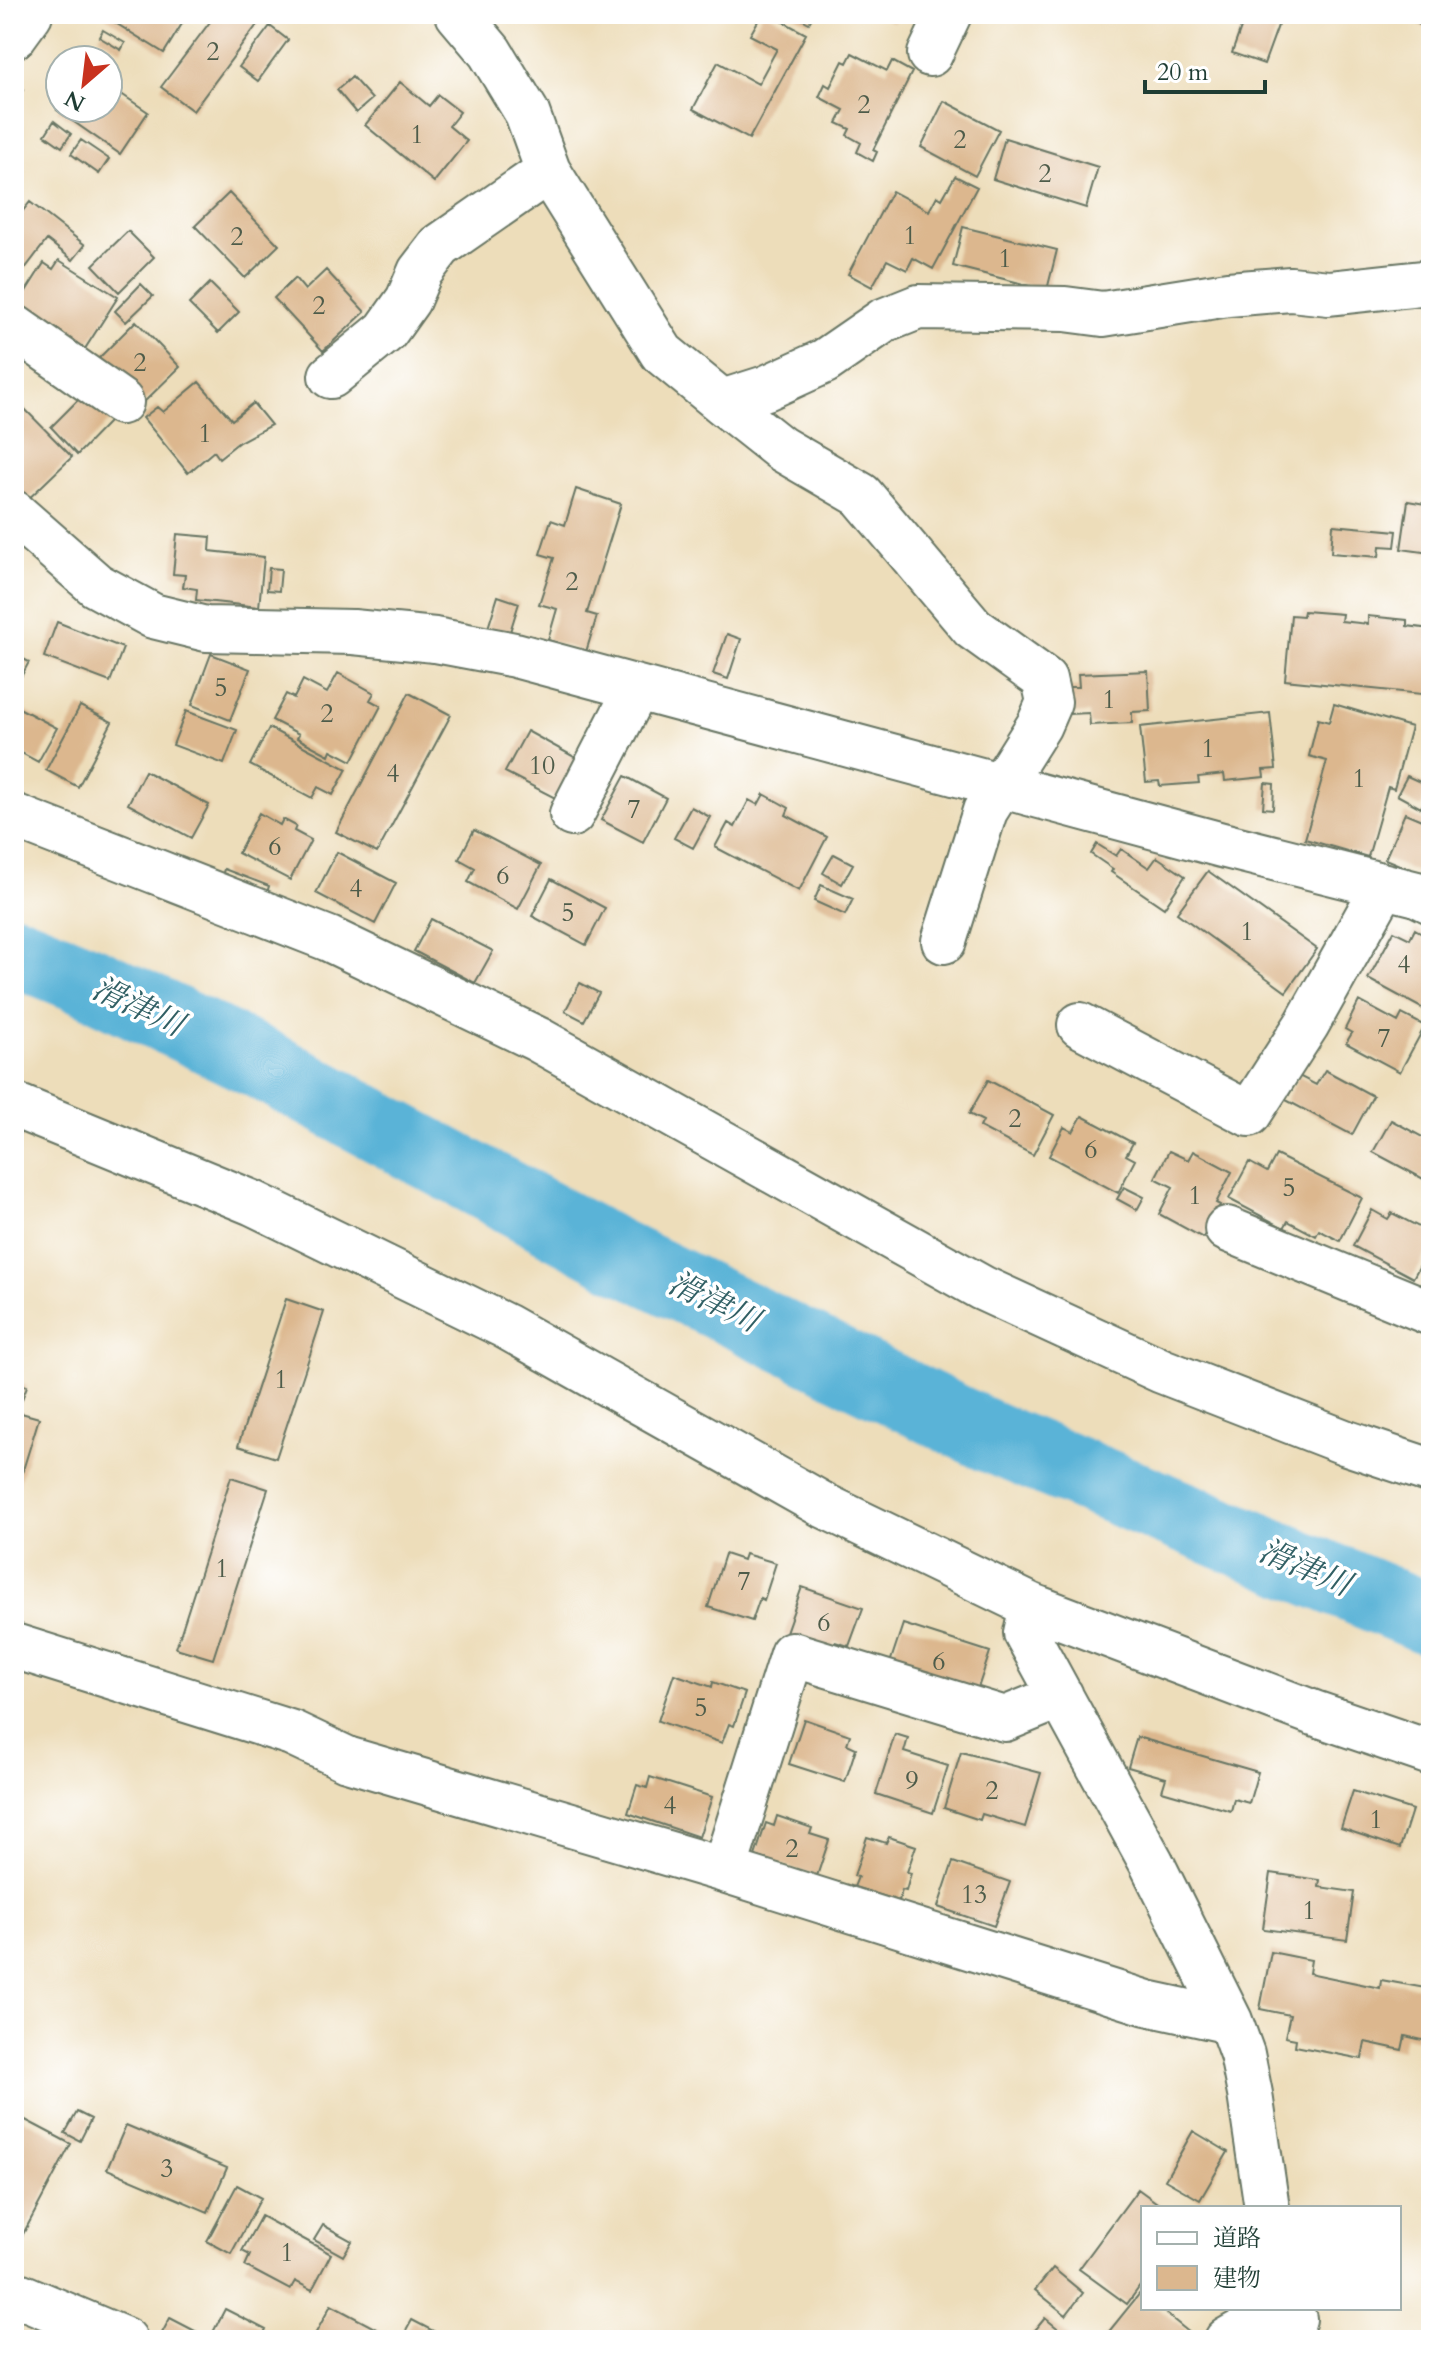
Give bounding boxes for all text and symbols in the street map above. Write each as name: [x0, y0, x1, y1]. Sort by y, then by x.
house number: 2: [206, 34, 220, 69]
north arrow: [44, 44, 124, 124]
scale bar: [1145, 44, 1265, 94]
text: 20 m: [1157, 56, 1209, 89]
text: N: [60, 83, 91, 119]
house number: 2: [857, 87, 871, 122]
house number: 1: [410, 117, 424, 152]
house number: 2: [953, 122, 967, 157]
house number: 2: [1038, 156, 1052, 191]
house number: 1: [903, 218, 917, 253]
house number: 2: [230, 219, 244, 254]
house number: 1: [998, 241, 1012, 276]
house number: 2: [312, 288, 326, 323]
house number: 2: [133, 345, 147, 380]
house number: 1: [198, 416, 212, 451]
house number: 2: [565, 564, 579, 599]
house number: 5: [214, 670, 228, 705]
house number: 1: [1102, 682, 1116, 717]
house number: 2: [320, 696, 334, 731]
house number: 1: [1201, 731, 1215, 766]
house number: 10: [529, 748, 555, 783]
house number: 4: [386, 756, 400, 791]
house number: 1: [1352, 761, 1366, 796]
house number: 7: [627, 792, 641, 827]
house number: 6: [268, 829, 282, 864]
house number: 6: [496, 858, 510, 893]
house number: 4: [349, 871, 363, 906]
house number: 5: [561, 895, 575, 930]
house number: 1: [1240, 914, 1254, 949]
house number: 4: [1397, 947, 1411, 982]
water label: 滑津川: [85, 967, 194, 1048]
house number: 7: [1377, 1021, 1391, 1056]
house number: 2: [1008, 1101, 1022, 1136]
house number: 6: [1084, 1132, 1098, 1167]
house number: 5: [1282, 1170, 1296, 1205]
house number: 1: [1188, 1178, 1202, 1213]
water label: 滑津川: [661, 1261, 769, 1344]
house number: 1: [274, 1362, 288, 1397]
water label: 滑津川: [1252, 1529, 1361, 1608]
house number: 1: [215, 1551, 229, 1586]
house number: 7: [737, 1564, 751, 1599]
house number: 6: [817, 1605, 831, 1640]
house number: 6: [932, 1644, 946, 1679]
house number: 5: [694, 1690, 708, 1725]
house number: 9: [905, 1763, 919, 1798]
house number: 2: [985, 1773, 999, 1808]
house number: 4: [663, 1788, 677, 1823]
house number: 1: [1369, 1802, 1383, 1837]
house number: 2: [785, 1831, 799, 1866]
house number: 13: [961, 1877, 987, 1912]
house number: 1: [1302, 1893, 1316, 1928]
house number: 3: [160, 2151, 174, 2186]
legend: [1141, 2206, 1401, 2310]
text: 道路: [1213, 2222, 1261, 2255]
house number: 1: [280, 2235, 294, 2270]
text: 建物: [1213, 2262, 1261, 2295]

